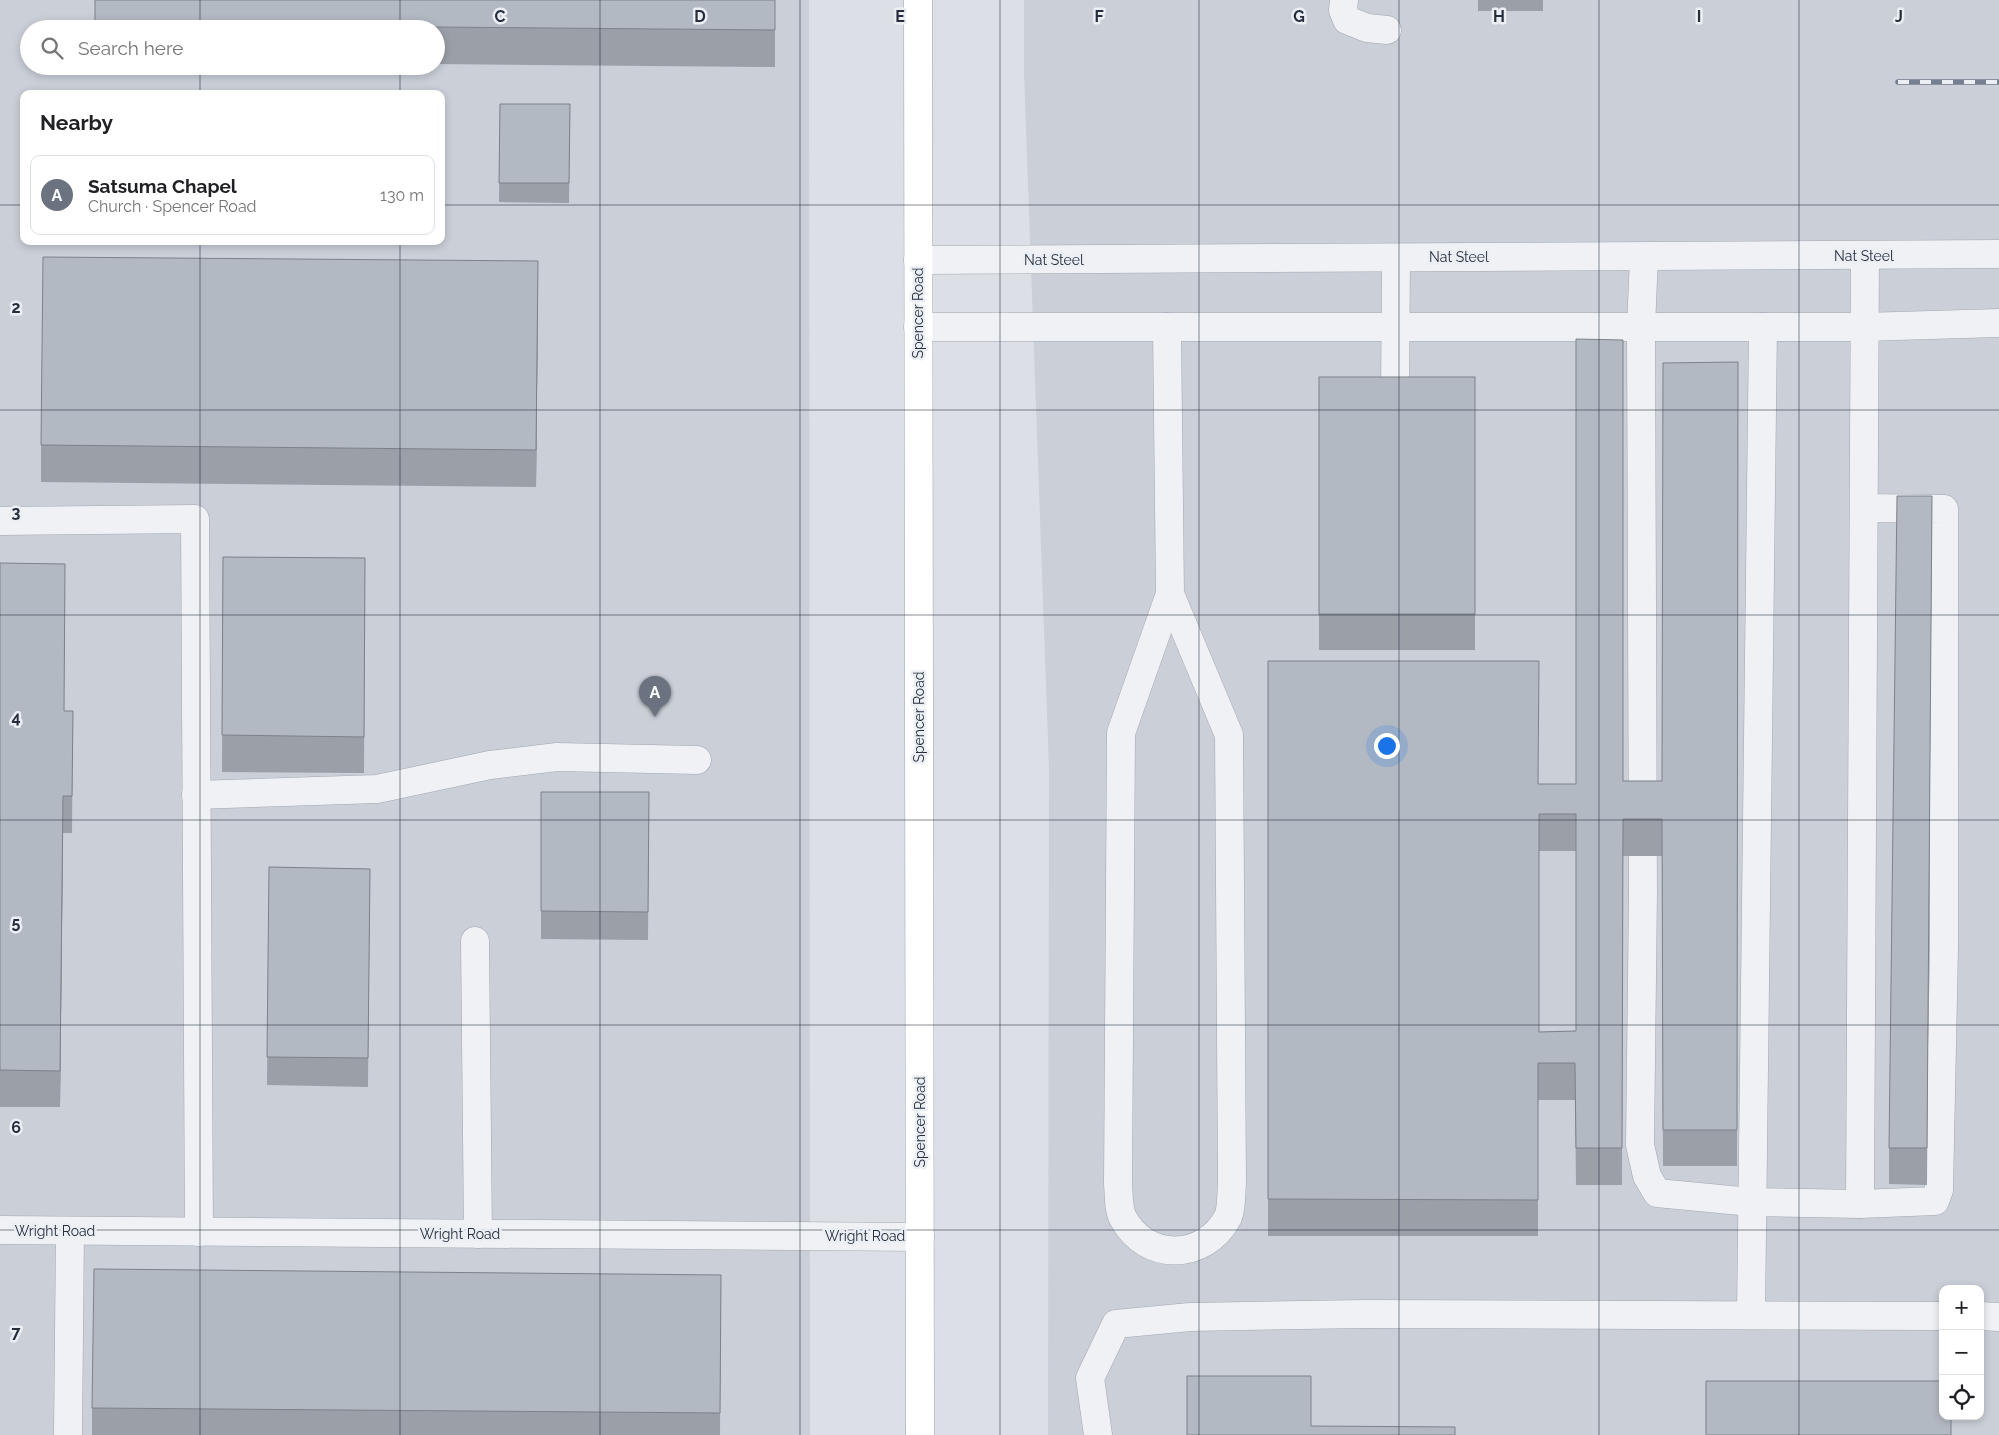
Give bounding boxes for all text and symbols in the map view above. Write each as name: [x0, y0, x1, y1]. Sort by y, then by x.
text: C: [495, 7, 506, 26]
text: D: [694, 7, 706, 26]
text: E: [895, 7, 905, 26]
text: F: [1094, 7, 1104, 26]
text: G: [1293, 7, 1305, 26]
text: H: [1493, 7, 1505, 26]
text: I: [1697, 7, 1701, 26]
text: J: [1895, 7, 1903, 26]
search box: [20, 20, 445, 75]
icon: search: [38, 34, 66, 62]
text: Search here: [78, 37, 184, 59]
text: Nearby: [40, 110, 113, 135]
text: Satsuma Chapel: [88, 175, 237, 197]
text: A: [52, 186, 62, 205]
text: 130 m: [380, 186, 424, 205]
text: Church · Spencer Road: [88, 197, 257, 216]
street label: Nat Steel: [1834, 248, 1894, 264]
street label: Nat Steel: [1429, 249, 1489, 265]
street label: Nat Steel: [1024, 252, 1084, 268]
street label: Spencer Road: [910, 267, 926, 359]
text: 2: [11, 298, 21, 317]
text: 3: [12, 503, 21, 522]
street label: Spencer Road: [911, 671, 927, 763]
pin: A: [639, 676, 671, 717]
text: 4: [11, 708, 21, 727]
your location: [1374, 733, 1400, 759]
text: 5: [12, 913, 21, 932]
street label: Spencer Road: [912, 1076, 928, 1168]
text: 6: [11, 1118, 21, 1137]
street label: Wright Road: [15, 1223, 95, 1239]
street label: Wright Road: [420, 1226, 500, 1242]
street label: Wright Road: [825, 1228, 905, 1244]
map controls: [1939, 1285, 1984, 1420]
button: +: [1939, 1285, 1984, 1330]
text: 7: [12, 1323, 21, 1342]
button: −: [1939, 1330, 1984, 1375]
button: locate: [1939, 1375, 1984, 1420]

